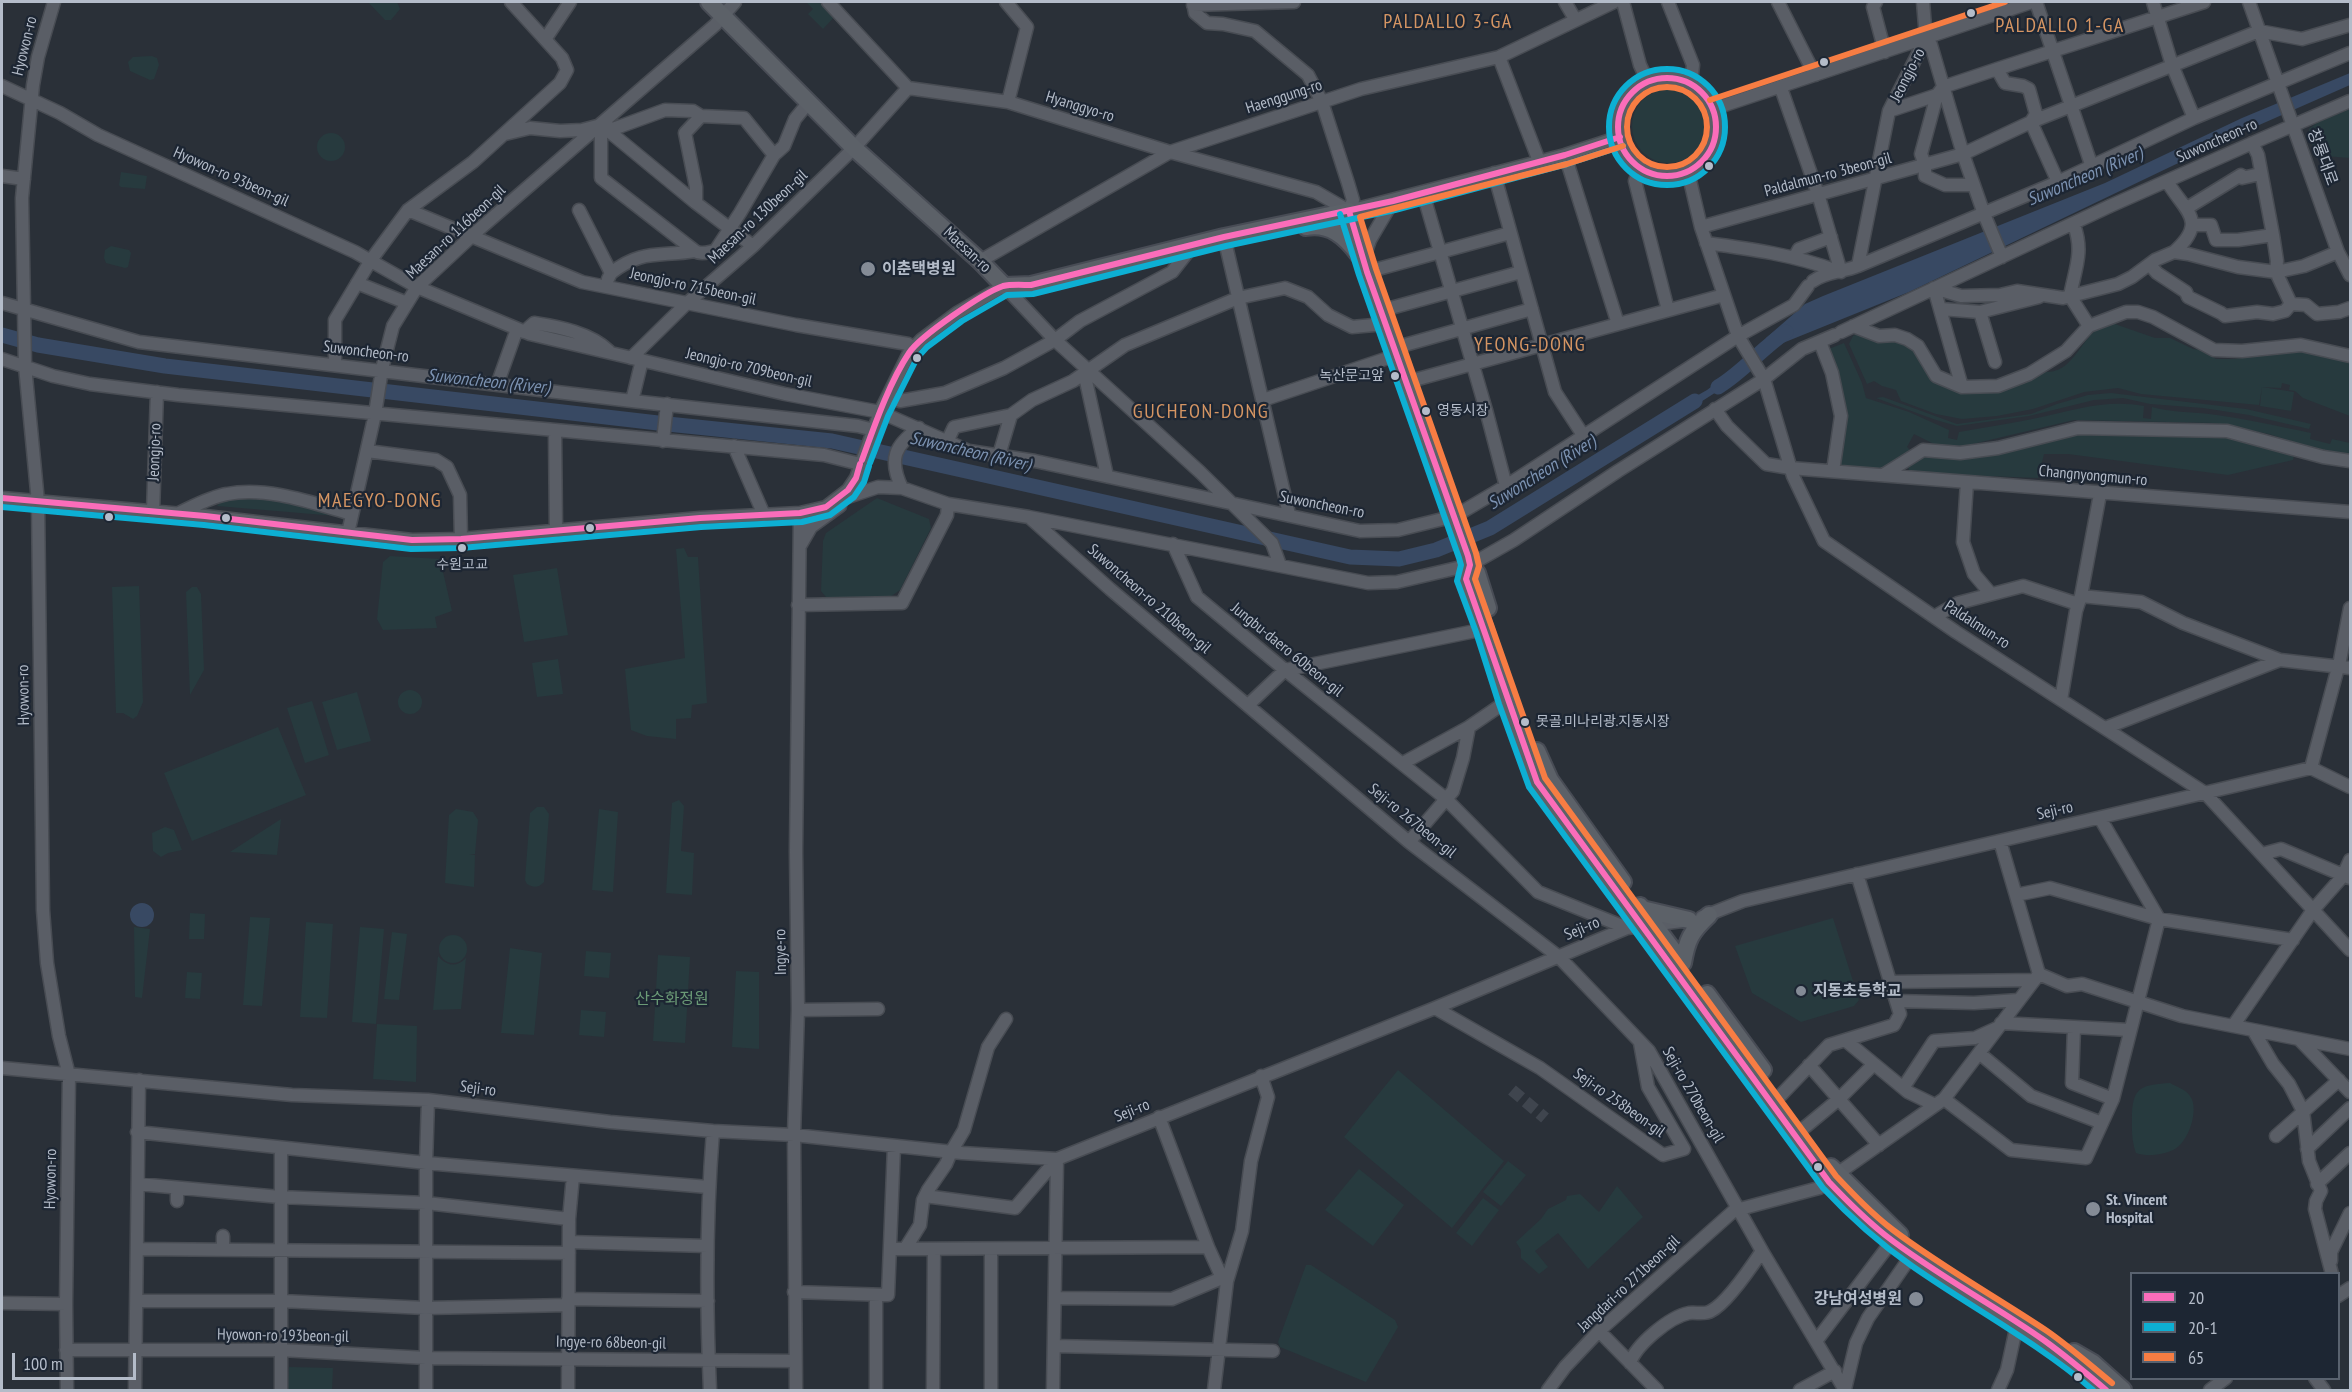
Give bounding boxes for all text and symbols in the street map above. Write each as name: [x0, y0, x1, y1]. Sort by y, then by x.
unlabelled marker: [1965, 7, 1977, 19]
district label: PALDALLO 3-GA: [1383, 10, 1513, 34]
street label: Hyowon-ro: [8, 14, 42, 78]
district label: PALDALLO 1-GA: [1995, 14, 2125, 38]
street label: Jeongjo-ro: [1886, 45, 1930, 105]
unlabelled marker: [1818, 56, 1830, 68]
street label: Haenggung-ro: [1243, 76, 1325, 118]
street label: Hyanggyo-ro: [1043, 87, 1117, 127]
street label: Suwoncheon-ro: [2174, 115, 2260, 167]
street label: 창룡대로: [2303, 126, 2341, 188]
street label: Hyowon-ro 93beon-gil: [170, 143, 292, 211]
water label: Suwoncheon (River): [2024, 143, 2146, 211]
street label: Paldalmun-ro 3beon-gil: [1762, 149, 1894, 201]
unlabelled marker: [1703, 160, 1715, 172]
street label: Maesan-ro 130beon-gil: [704, 166, 812, 268]
street label: Maesan-ro 116beon-gil: [402, 181, 510, 283]
street label: Maesan-ro: [939, 223, 995, 277]
place label: 이춘택병원: [882, 259, 956, 279]
marker: 이춘택병원: [859, 260, 877, 278]
street label: Jeongjo-ro 715beon-gil: [628, 264, 758, 310]
district label: YEONG-DONG: [1474, 333, 1586, 357]
street label: Suwoncheon-ro: [322, 337, 410, 367]
street label: Jeongjo-ro 709beon-gil: [684, 344, 814, 392]
unlabelled marker: [911, 352, 923, 364]
water label: Suwoncheon (River): [426, 365, 550, 399]
place label: 녹산문고앞: [1320, 368, 1384, 384]
marker: 녹산문고앞: [1389, 370, 1401, 382]
district label: GUCHEON-DONG: [1133, 400, 1269, 424]
place label: 영동시장: [1437, 403, 1489, 419]
marker: 영동시장: [1420, 405, 1432, 417]
street label: Jeongjo-ro: [144, 423, 166, 481]
water label: Suwoncheon (River): [908, 428, 1032, 476]
water label: Suwoncheon (River): [1484, 431, 1600, 515]
street label: Changnyongmun-ro: [2038, 462, 2148, 490]
street label: Suwoncheon-ro: [1278, 487, 1366, 523]
district label: MAEGYO-DONG: [318, 489, 442, 513]
unlabelled marker: [103, 511, 115, 523]
unlabelled marker: [220, 512, 232, 524]
unlabelled marker: [584, 522, 596, 534]
street label: Suwoncheon-ro 210beon-gil: [1083, 540, 1215, 658]
marker: 수원고교: [456, 542, 468, 554]
place label: 수원고교: [436, 557, 488, 573]
street label: Paldalmun-ro: [1941, 597, 2013, 653]
street label: Jungbu-daero 60beon-gil: [1227, 599, 1347, 701]
street label: Hyowon-ro: [14, 665, 34, 725]
place label: 못골.미나리광.지동시장: [1536, 714, 1670, 730]
marker: 못골.미나리광.지동시장: [1519, 716, 1531, 728]
street label: Seji-ro 267beon-gil: [1364, 780, 1460, 862]
street label: Seji-ro: [2035, 798, 2075, 824]
street label: Seji-ro: [1562, 913, 1602, 945]
street label: Ingye-ro: [771, 929, 791, 975]
place label: 지동초등학교: [1813, 981, 1901, 1001]
marker: 지동초등학교: [1794, 984, 1808, 998]
park label: 산수화정원: [635, 989, 709, 1009]
street label: Seji-ro 270beon-gil: [1658, 1044, 1728, 1146]
street label: Seji-ro 258beon-gil: [1569, 1064, 1669, 1142]
street label: Seji-ro: [459, 1077, 497, 1101]
street label: Seji-ro: [1112, 1095, 1152, 1127]
street label: Hyowon-ro: [41, 1149, 61, 1209]
unlabelled marker: [1812, 1161, 1824, 1173]
place label: St. Vincent Hospital: [2106, 1190, 2167, 1228]
marker: St. Vincent Hospital: [2084, 1200, 2102, 1218]
street label: Jangdari-ro 271beon-gil: [1574, 1232, 1684, 1336]
legend: [2130, 1272, 2340, 1380]
text: 20: [2188, 1286, 2204, 1309]
place label: 강남여성병원: [1814, 1289, 1902, 1309]
marker: 강남여성병원: [1907, 1290, 1925, 1308]
text: 20-1: [2188, 1316, 2218, 1339]
street label: Hyowon-ro 193beon-gil: [217, 1325, 349, 1347]
street label: Ingye-ro 68beon-gil: [556, 1332, 666, 1354]
scale bar: [15, 1341, 140, 1379]
text: 65: [2188, 1346, 2204, 1369]
text: 100 m: [23, 1352, 63, 1375]
unlabelled marker: [2072, 1371, 2084, 1383]

